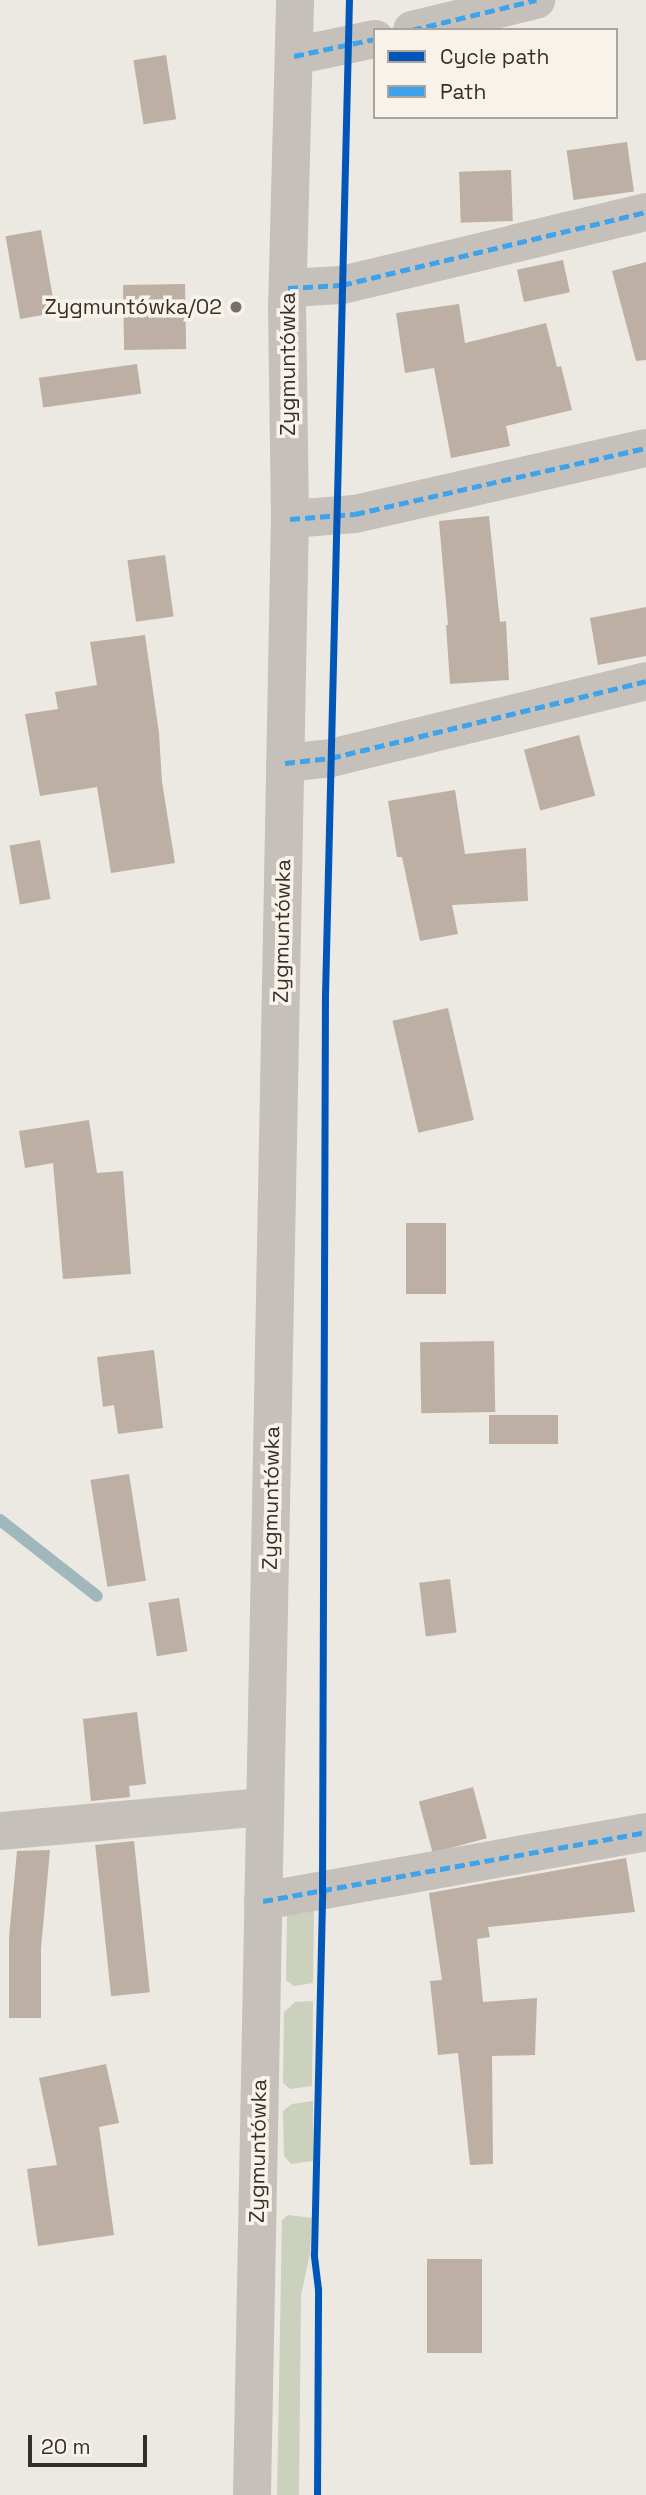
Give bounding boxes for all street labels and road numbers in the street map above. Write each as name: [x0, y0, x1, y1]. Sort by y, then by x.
street label: Zygmuntówka: [275, 292, 301, 436]
street label: Zygmuntówka: [268, 859, 296, 1003]
street label: Zygmuntówka: [257, 1426, 285, 1570]
street label: Zygmuntówka: [244, 2079, 272, 2223]

